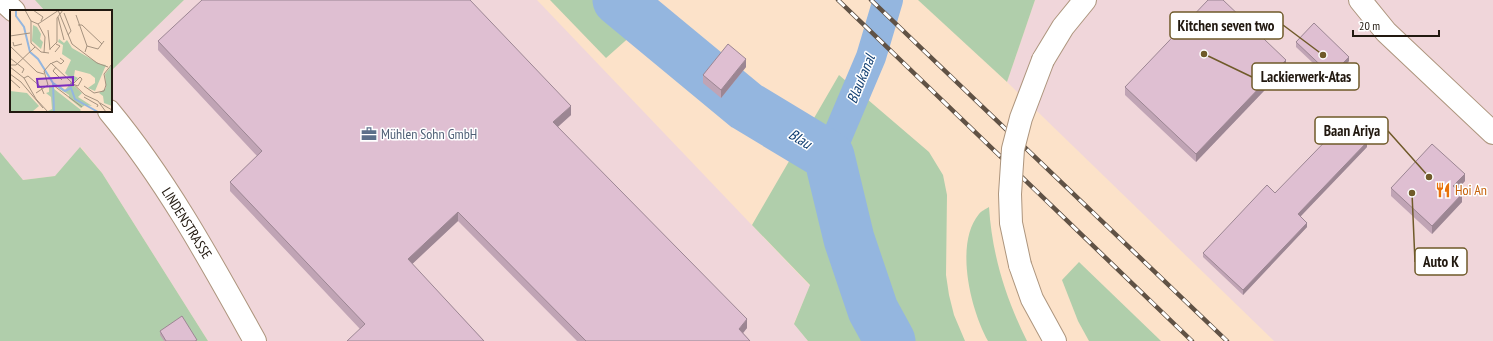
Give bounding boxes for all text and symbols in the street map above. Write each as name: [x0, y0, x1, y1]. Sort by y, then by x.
inset map: [10, 10, 112, 112]
callout: Kitchen seven two: [1170, 12, 1283, 39]
scale bar: [1353, 12, 1439, 38]
text: Kitchen seven two: [1177, 16, 1275, 35]
text: 20 m: [1359, 18, 1380, 33]
water label: Blaukanal: [842, 50, 879, 106]
callout: Lackierwerk-Atas: [1252, 63, 1359, 90]
text: Lackierwerk-Atas: [1261, 67, 1351, 86]
callout: Baan Ariya: [1315, 117, 1388, 144]
text: Baan Ariya: [1324, 121, 1380, 140]
water label: Blau: [785, 124, 816, 153]
office icon: Mühlen Sohn GmbH: [360, 125, 378, 143]
place label: Mühlen Sohn GmbH: [381, 125, 477, 143]
restaurant icon: Hoi An: [1434, 181, 1452, 199]
place label: Hoi An: [1455, 181, 1487, 199]
street label: LINDENSTRASSE: [158, 184, 216, 262]
callout: Auto K: [1415, 248, 1467, 275]
text: Auto K: [1422, 252, 1459, 271]

